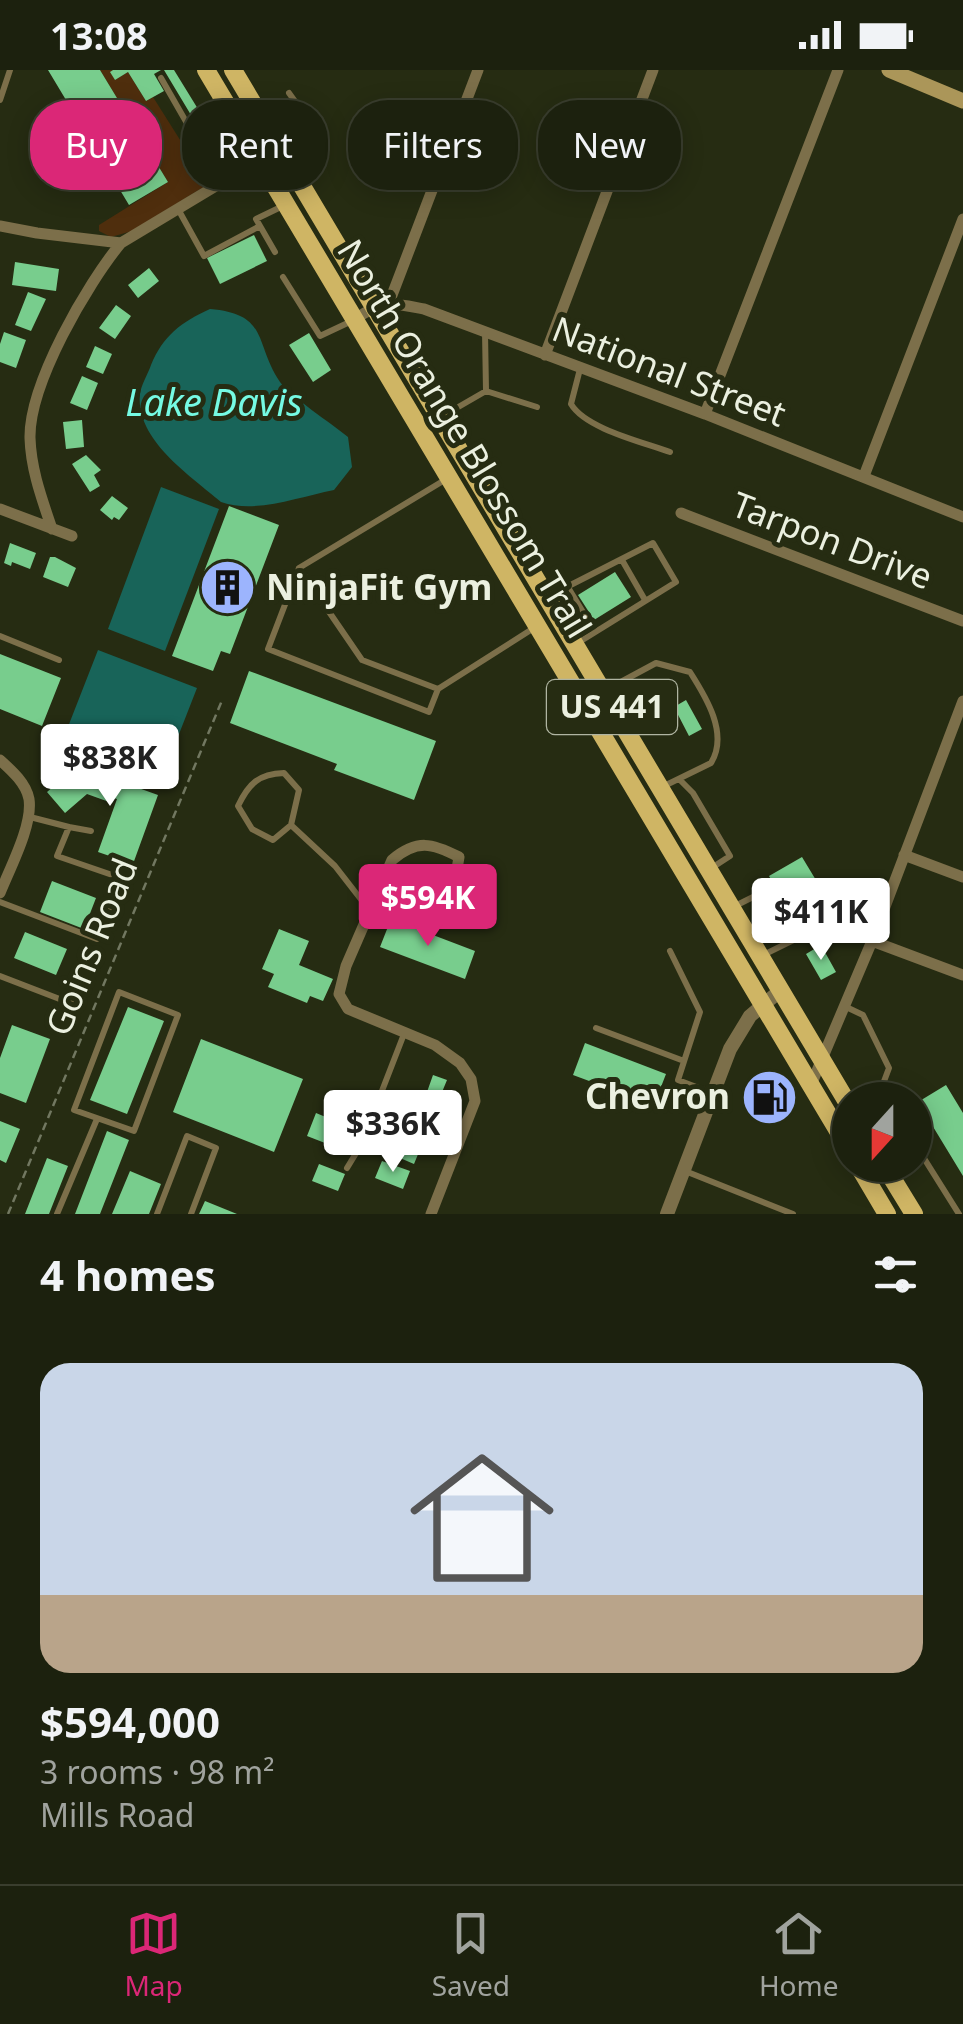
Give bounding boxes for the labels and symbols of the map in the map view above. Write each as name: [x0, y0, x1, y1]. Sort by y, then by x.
street label: North Orange Blossom Trail: [327, 230, 603, 646]
street label: National Street: [546, 305, 793, 437]
water label: Lake Davis: [125, 375, 303, 427]
street label: Tarpon Drive: [726, 480, 939, 599]
building icon: NinjaFit Gym: [197, 558, 257, 618]
place label: NinjaFit Gym: [266, 563, 493, 610]
road number: US 441: [547, 680, 677, 734]
pin: $838K: [40, 724, 180, 809]
street label: Goins Road: [34, 851, 147, 1042]
pin: $594K: [358, 864, 498, 949]
pin: $411K: [751, 878, 891, 963]
fuel station icon: Chevron: [739, 1067, 799, 1127]
place label: Chevron: [585, 1072, 730, 1119]
north arrow: [832, 1082, 932, 1182]
pin: $336K: [323, 1090, 463, 1175]

